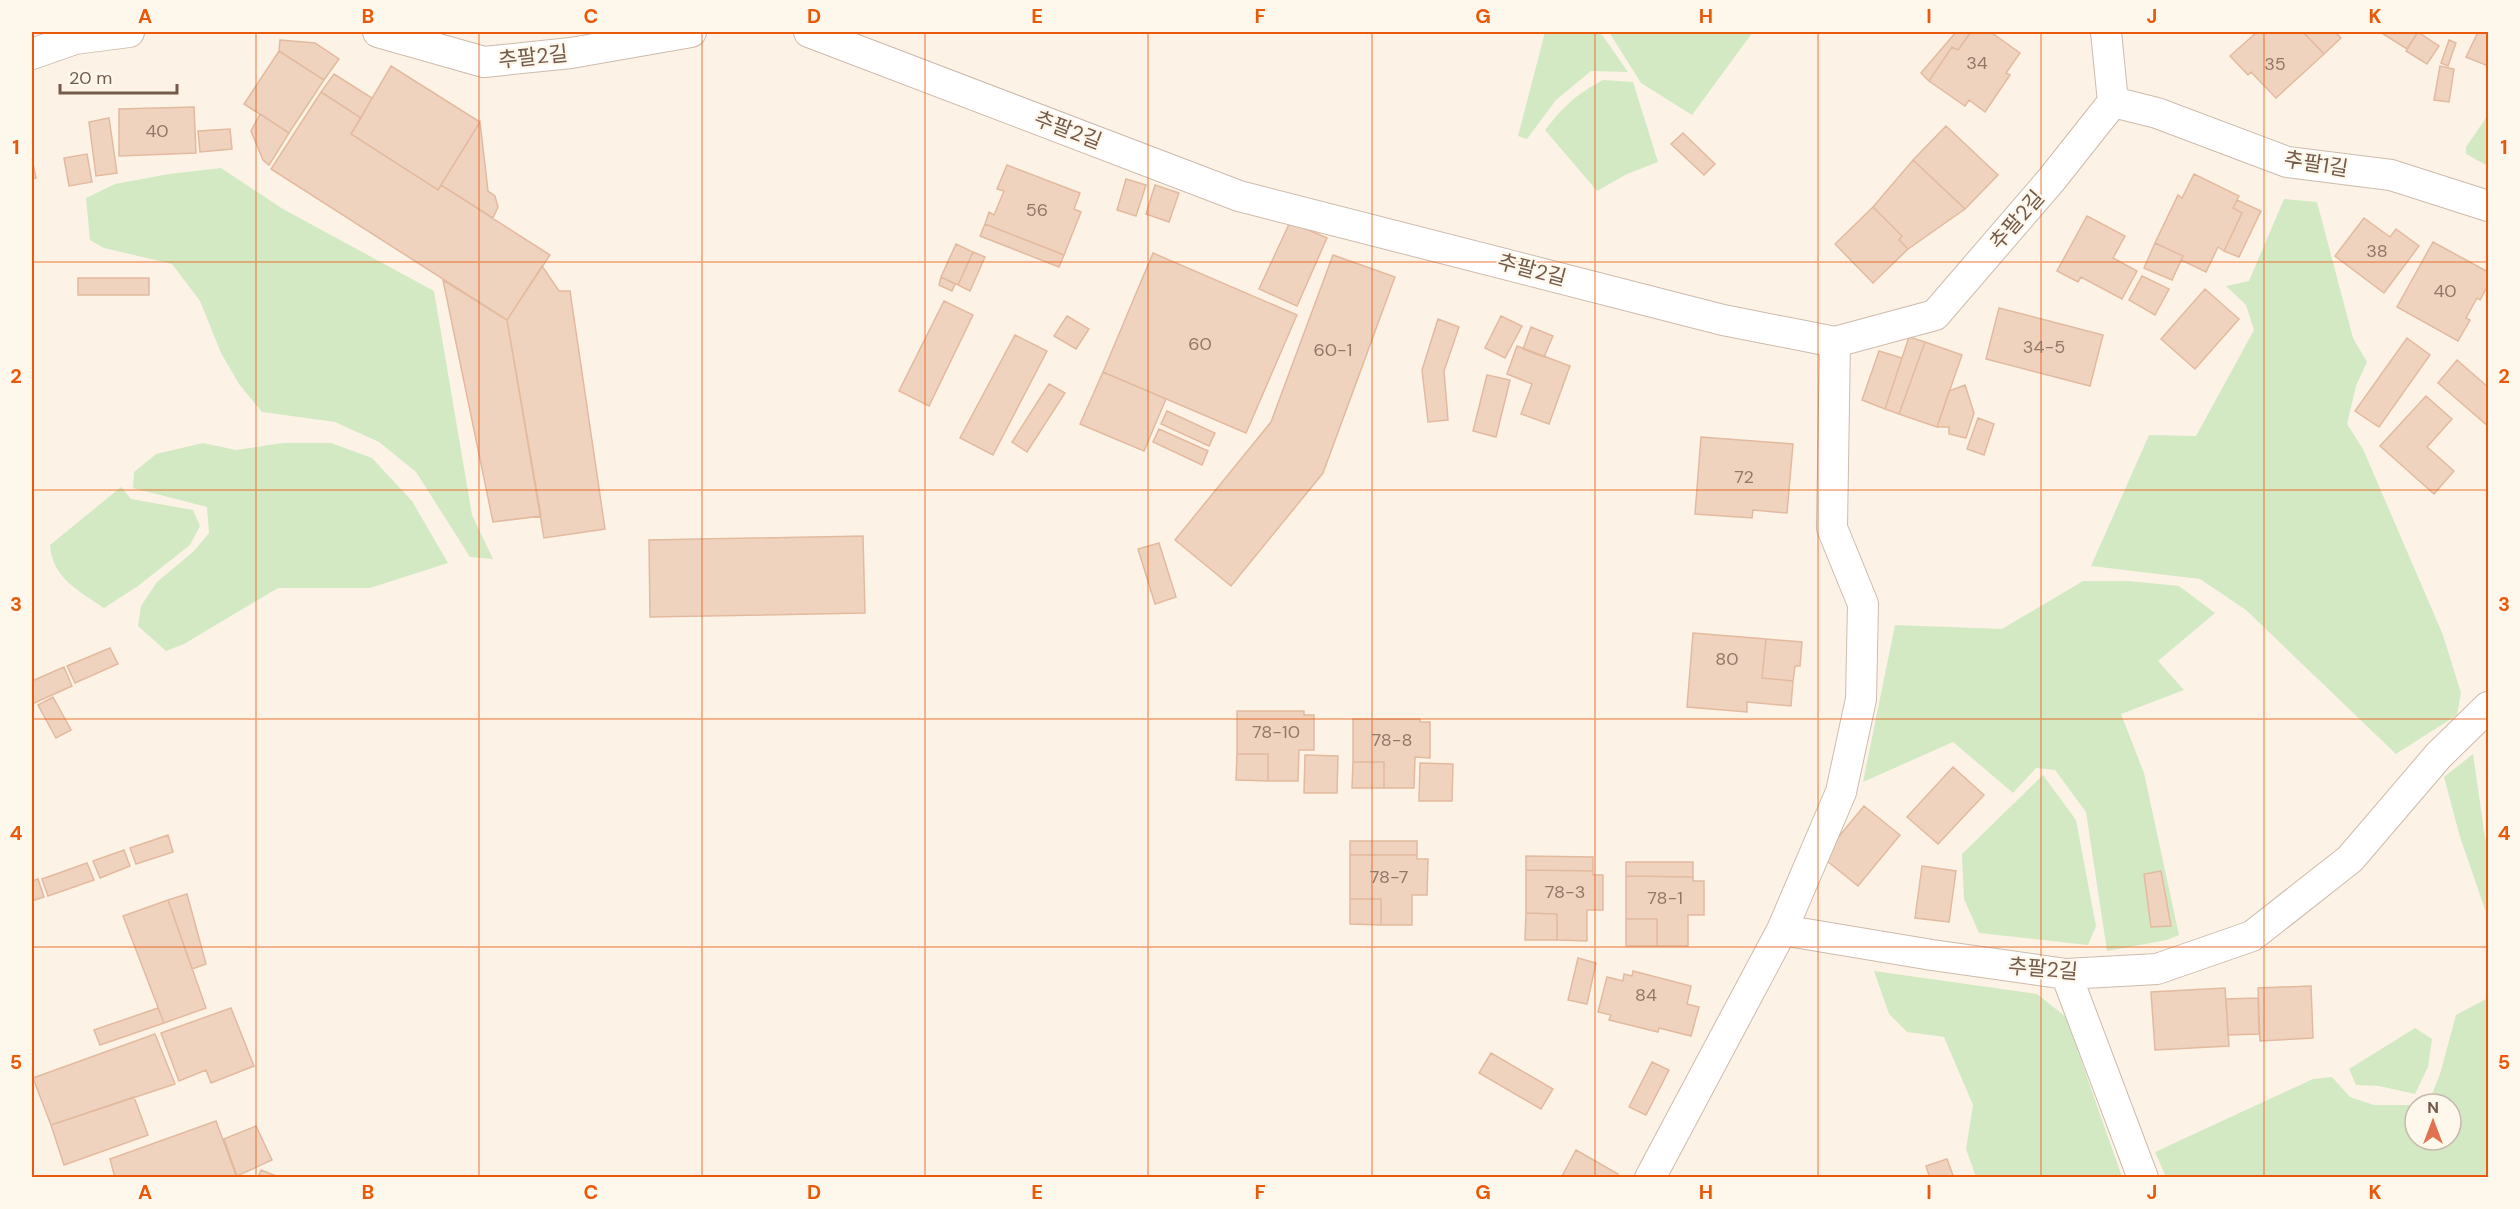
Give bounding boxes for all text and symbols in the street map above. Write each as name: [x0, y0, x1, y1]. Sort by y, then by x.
text: A: [138, 3, 152, 29]
text: B: [362, 3, 374, 29]
text: C: [584, 3, 598, 29]
text: D: [807, 3, 821, 29]
text: E: [1031, 3, 1043, 29]
text: F: [1254, 3, 1266, 29]
text: G: [1475, 3, 1491, 29]
text: H: [1699, 3, 1713, 29]
text: I: [1926, 3, 1932, 29]
text: J: [2147, 3, 2157, 29]
text: K: [2368, 3, 2382, 29]
street label: 추팔2길: [497, 39, 569, 75]
house number: 34: [1966, 51, 1988, 75]
house number: 35: [2264, 52, 2286, 76]
scale bar: [60, 57, 177, 95]
text: 20 m: [69, 66, 112, 90]
street label: 추팔2길: [1030, 104, 1106, 156]
house number: 40: [145, 119, 169, 143]
text: 1: [12, 134, 20, 160]
text: 1: [2500, 134, 2508, 160]
street label: 추팔1길: [2282, 145, 2350, 183]
street label: 추팔2길: [1983, 184, 2051, 256]
house number: 56: [1026, 198, 1048, 222]
house number: 38: [2366, 239, 2388, 263]
street label: 추팔2길: [1495, 247, 1569, 293]
house number: 40: [2433, 279, 2457, 303]
house number: 60: [1188, 332, 1212, 356]
house number: 34-5: [2023, 335, 2065, 359]
house number: 60-1: [1314, 338, 1352, 362]
text: 2: [10, 363, 22, 389]
text: 2: [2498, 363, 2510, 389]
house number: 72: [1734, 465, 1754, 489]
text: 3: [10, 591, 22, 617]
text: 3: [2498, 591, 2510, 617]
house number: 80: [1715, 647, 1739, 671]
house number: 78-10: [1252, 720, 1300, 744]
house number: 78-8: [1372, 728, 1412, 752]
text: 4: [10, 820, 23, 846]
text: 4: [2498, 820, 2511, 846]
house number: 78-7: [1370, 865, 1408, 889]
house number: 78-3: [1545, 880, 1585, 904]
house number: 78-1: [1647, 886, 1683, 910]
street label: 추팔2길: [2007, 952, 2079, 986]
house number: 84: [1635, 983, 1657, 1007]
text: 5: [10, 1049, 22, 1075]
text: 5: [2498, 1049, 2510, 1075]
north arrow: [2403, 1092, 2463, 1152]
text: N: [2427, 1097, 2439, 1118]
text: A: [138, 1179, 152, 1205]
text: B: [362, 1179, 374, 1205]
text: C: [584, 1179, 598, 1205]
text: D: [807, 1179, 821, 1205]
text: E: [1031, 1179, 1043, 1205]
text: F: [1254, 1179, 1266, 1205]
text: G: [1475, 1179, 1491, 1205]
text: H: [1699, 1179, 1713, 1205]
text: I: [1926, 1179, 1932, 1205]
text: J: [2147, 1179, 2157, 1205]
text: K: [2368, 1179, 2382, 1205]

